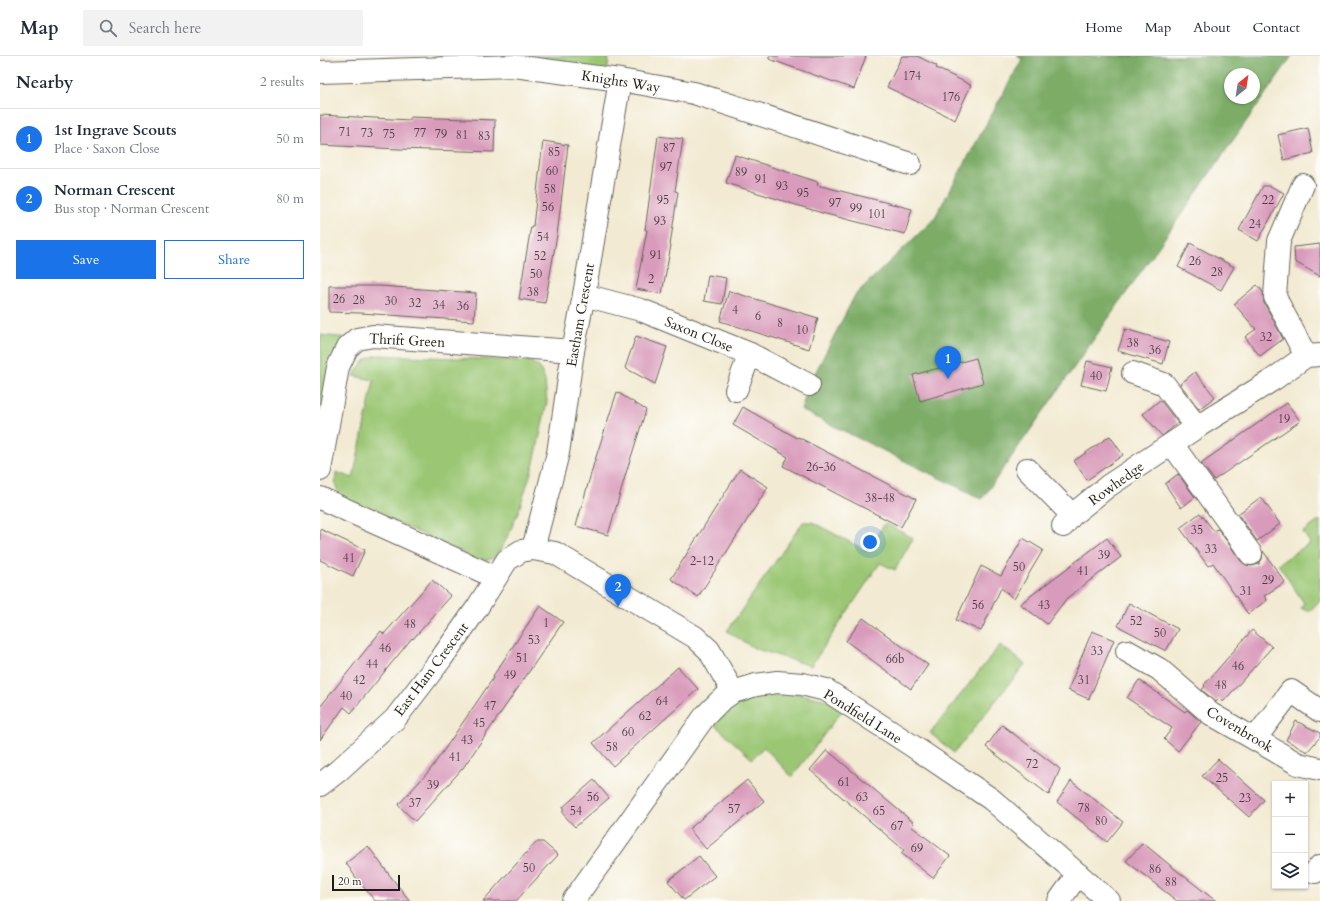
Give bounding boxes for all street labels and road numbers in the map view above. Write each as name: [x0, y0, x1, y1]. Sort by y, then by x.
street label: Knights Way: [580, 66, 662, 97]
street label: Eastham Crescent: [562, 261, 599, 368]
street label: Saxon Close: [662, 312, 736, 357]
street label: Thrift Green: [368, 329, 446, 352]
street label: Rowhedge: [1085, 457, 1148, 510]
street label: East Ham Crescent: [390, 618, 473, 720]
street label: Pondfield Lane: [820, 685, 906, 748]
street label: Covenbrook: [1203, 702, 1277, 757]

